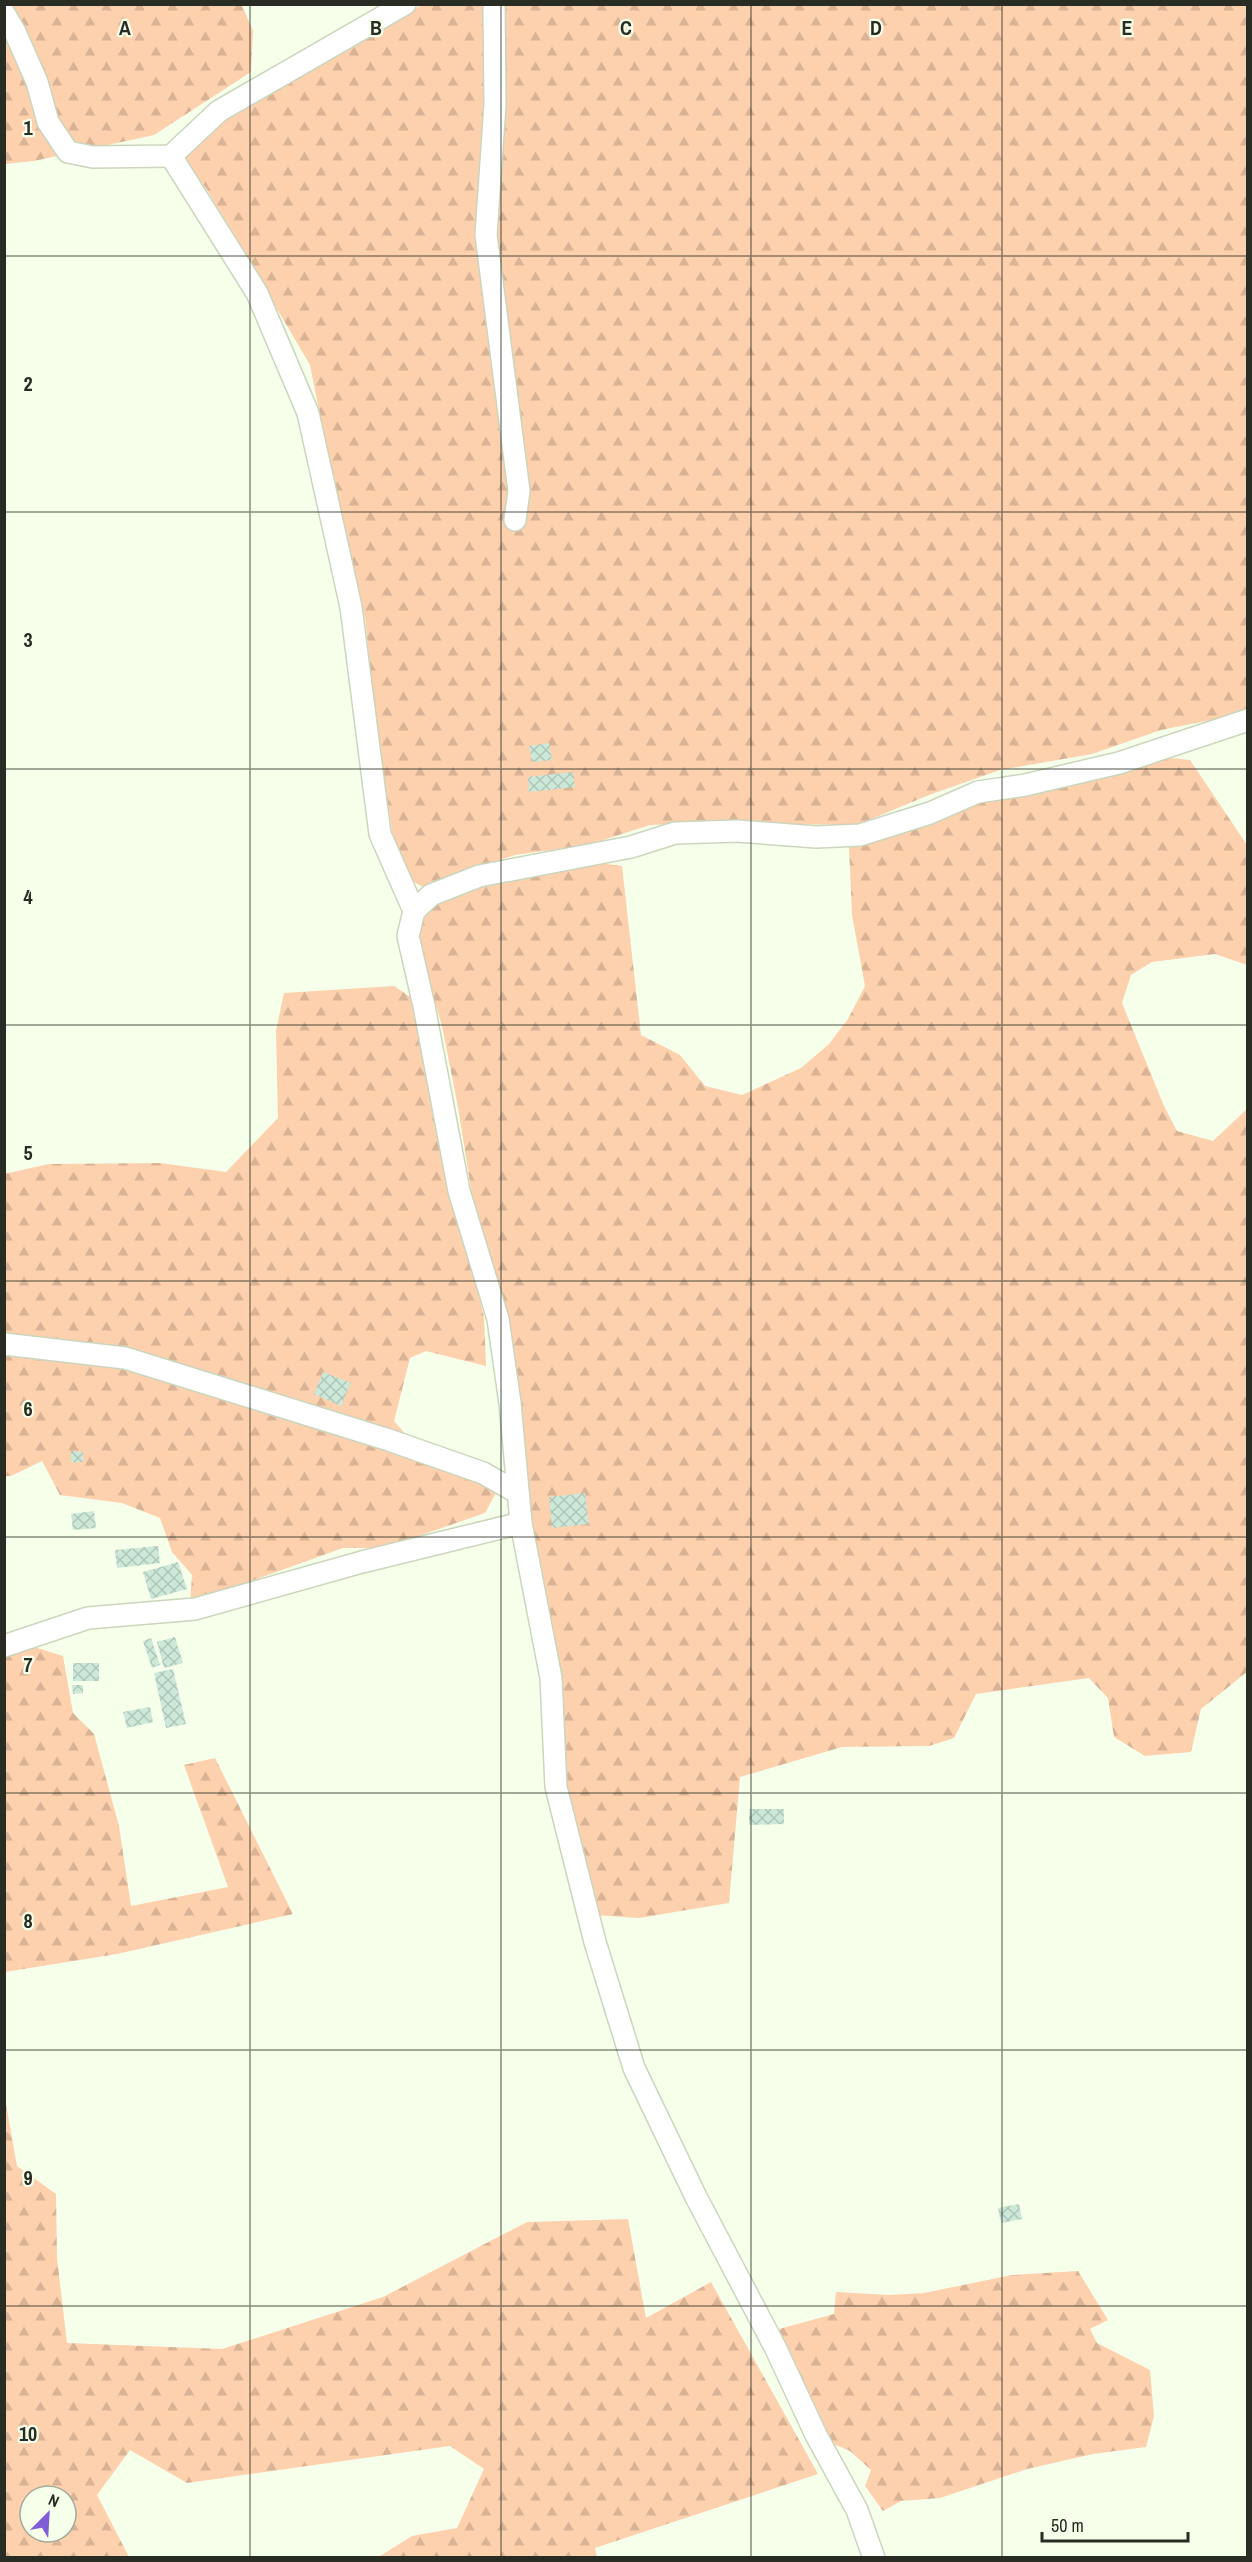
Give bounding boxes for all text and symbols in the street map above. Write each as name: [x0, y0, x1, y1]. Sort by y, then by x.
text: A: [119, 14, 131, 41]
text: B: [370, 14, 382, 41]
text: C: [620, 14, 632, 41]
text: D: [870, 14, 882, 41]
text: E: [1122, 14, 1133, 41]
text: 1: [23, 114, 33, 141]
text: 2: [23, 370, 33, 397]
text: 3: [23, 626, 33, 653]
text: 4: [23, 883, 33, 910]
text: 5: [23, 1139, 33, 1166]
text: 6: [23, 1395, 33, 1422]
text: 7: [23, 1651, 33, 1678]
text: 8: [23, 1907, 33, 1934]
text: 9: [23, 2164, 33, 2191]
text: 10: [19, 2420, 37, 2447]
north arrow: [18, 2484, 78, 2544]
text: N: [45, 2488, 63, 2512]
scale bar: [1042, 2505, 1188, 2543]
text: 50 m: [1051, 2513, 1084, 2538]

